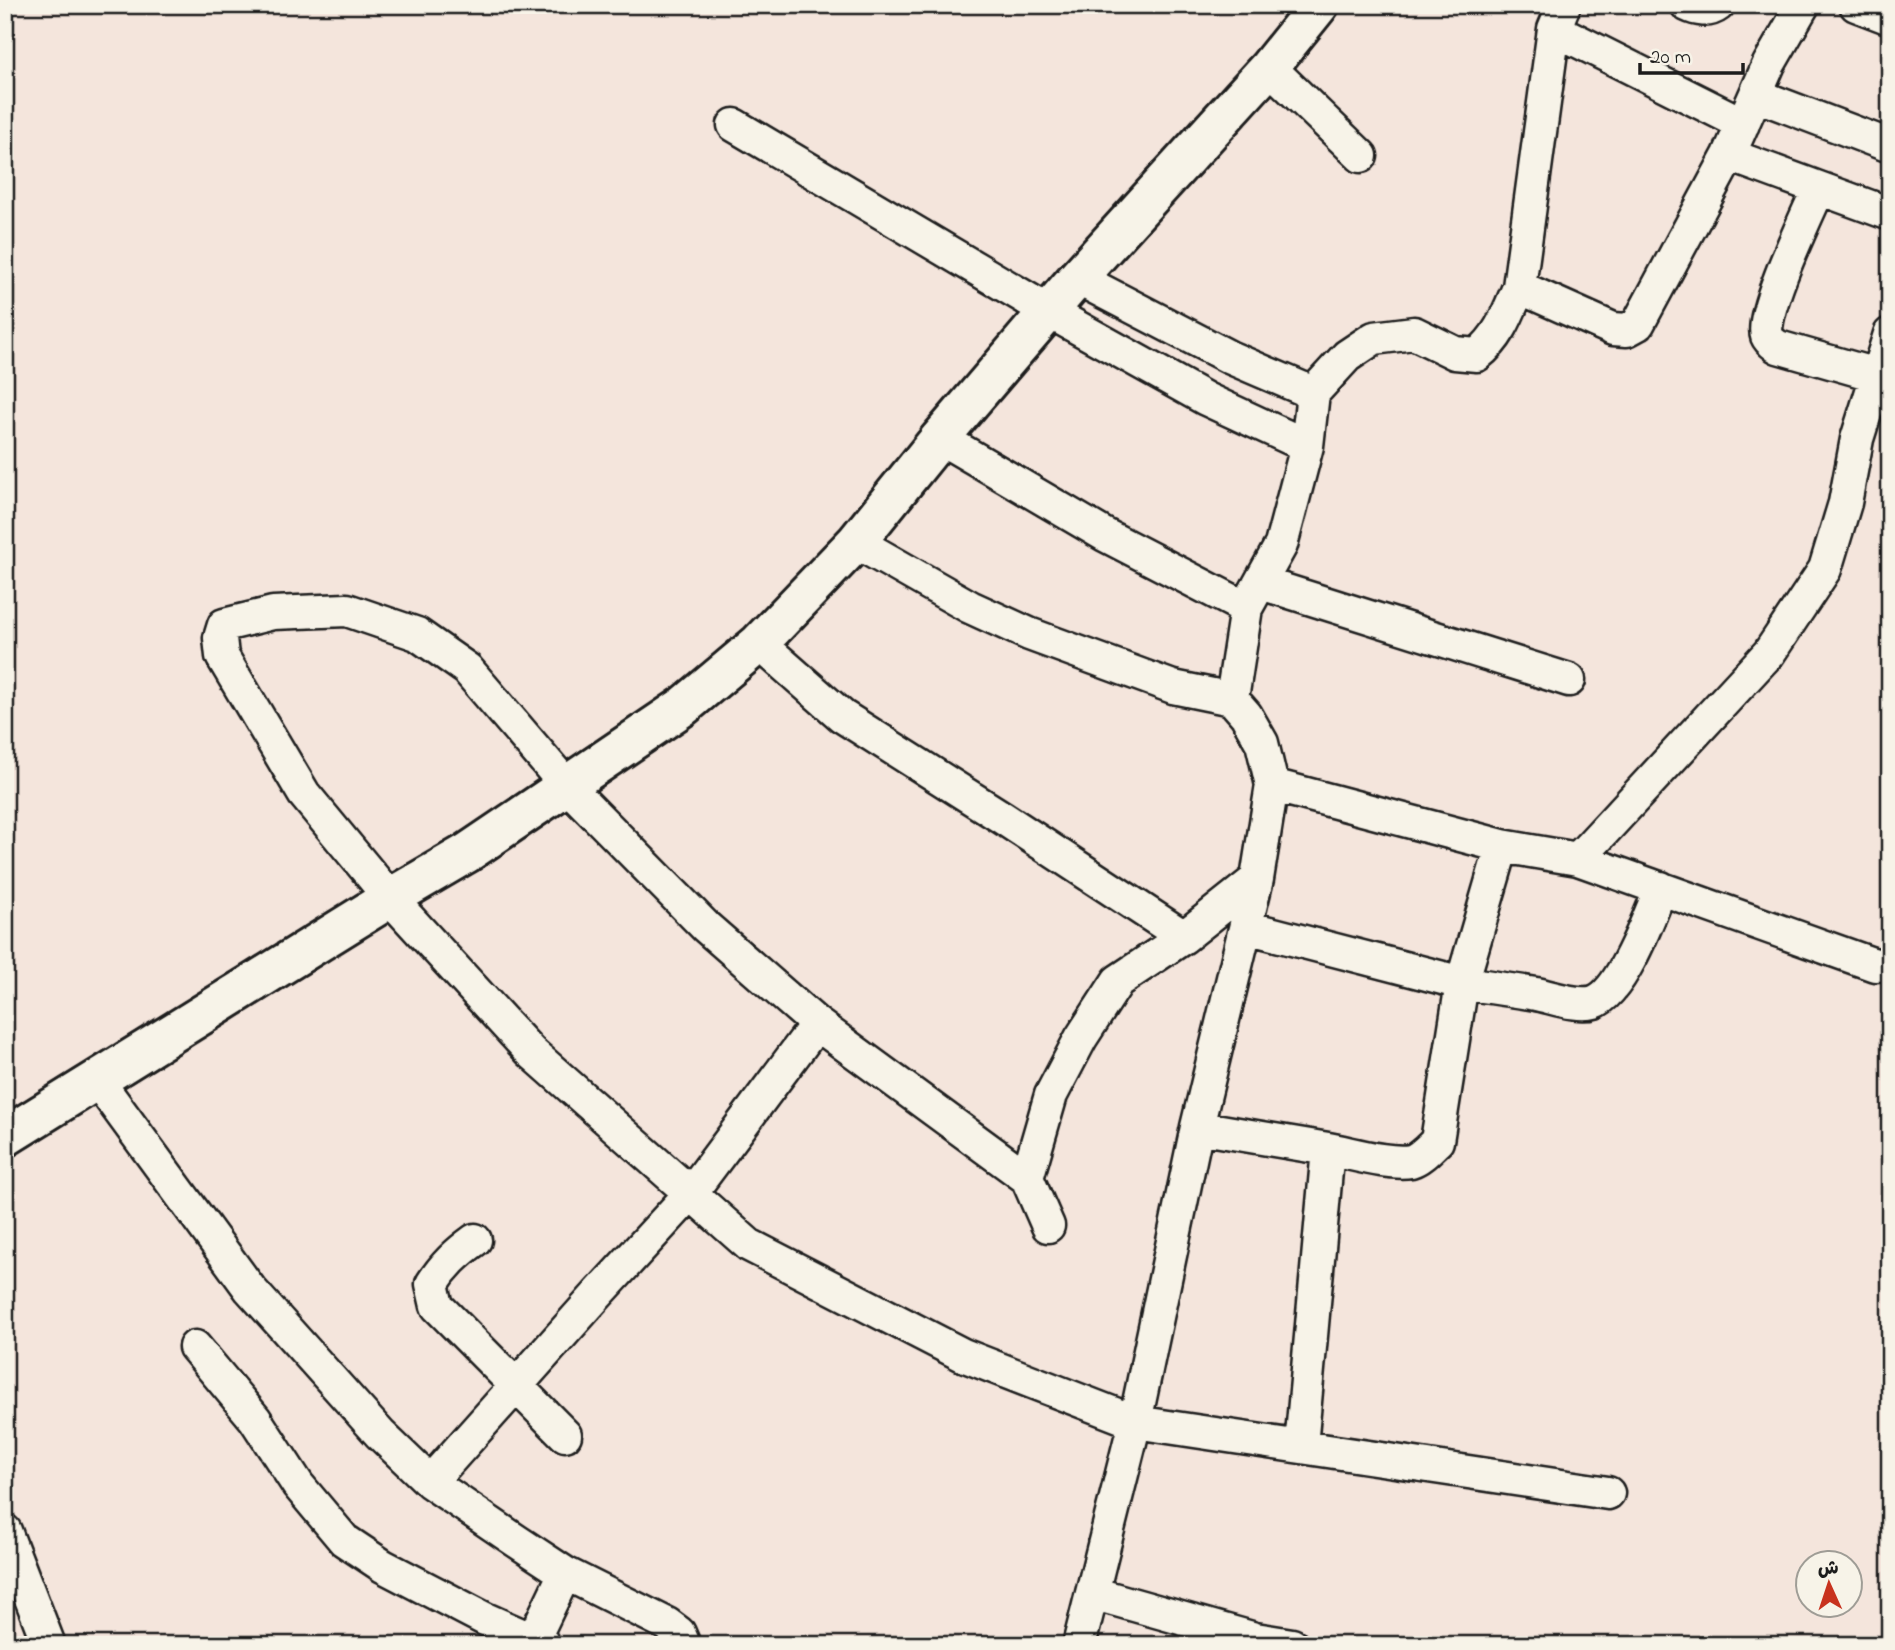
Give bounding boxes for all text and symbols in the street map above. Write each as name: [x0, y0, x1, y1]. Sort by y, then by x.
scale bar: [1640, 32, 1743, 76]
text: 20 m: [1650, 43, 1691, 73]
north arrow: [1794, 1548, 1864, 1618]
text: ش: [1817, 1555, 1839, 1584]

